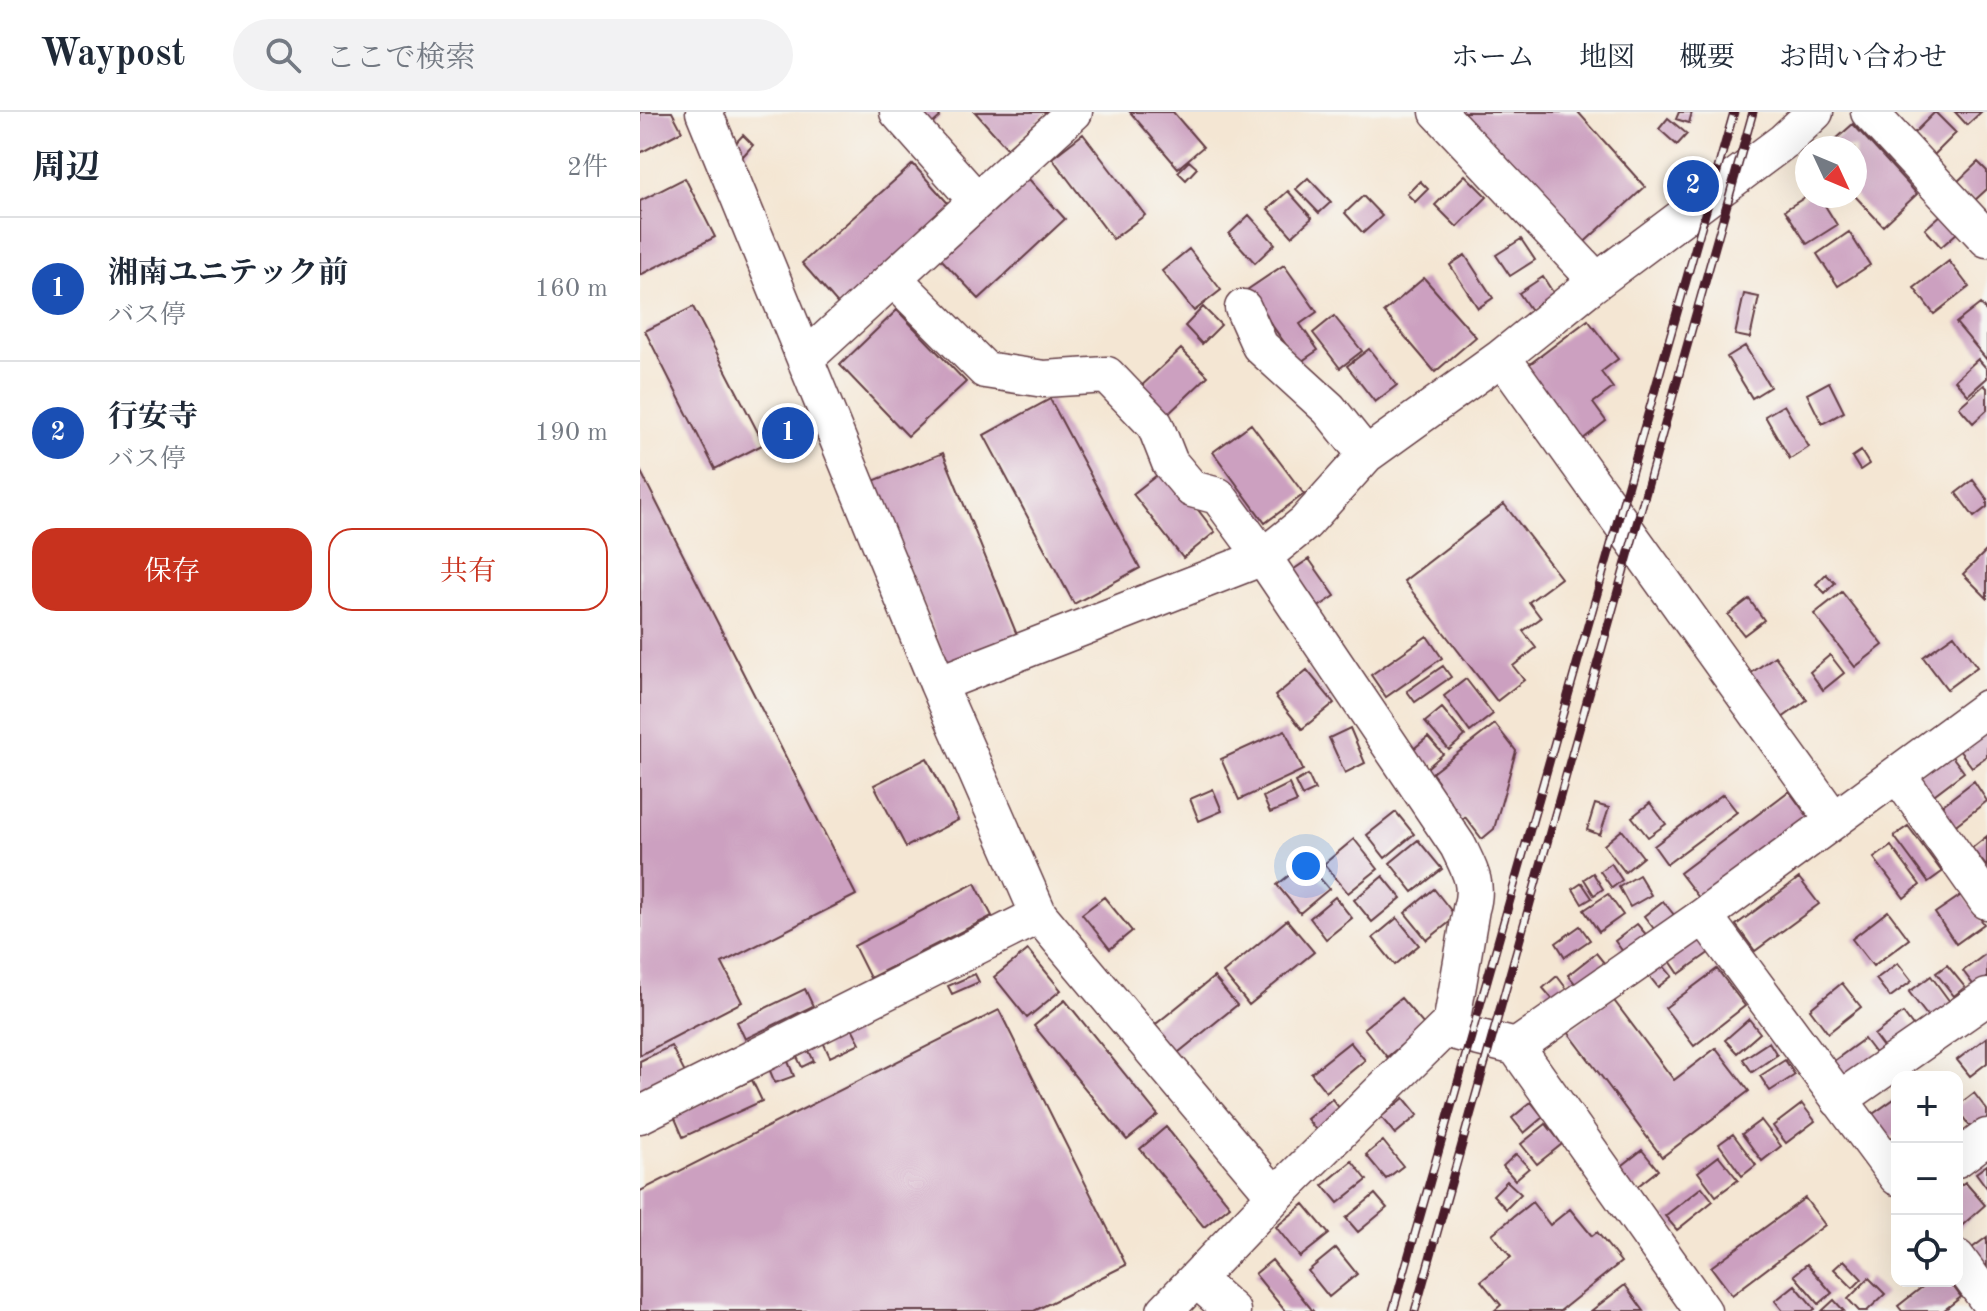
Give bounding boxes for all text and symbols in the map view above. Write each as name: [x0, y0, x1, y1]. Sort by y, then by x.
search box: [233, 19, 793, 91]
icon: search: [261, 33, 305, 77]
text: Waypost: [40, 36, 185, 74]
text: ここで検索: [325, 44, 475, 74]
text: ホーム: [1451, 45, 1535, 73]
text: 地図: [1579, 45, 1635, 73]
text: 概要: [1679, 45, 1735, 73]
text: お問い合わせ: [1779, 45, 1947, 73]
north arrow: [1795, 136, 1867, 208]
text: 周辺: [32, 152, 100, 186]
text: 2件: [567, 155, 608, 181]
pin: 2: [1667, 156, 1719, 216]
text: 湘南ユニテック前: [108, 259, 348, 289]
text: 1: [50, 276, 66, 302]
text: 160 m: [535, 276, 608, 302]
text: バス停: [108, 303, 186, 329]
text: 行安寺: [108, 403, 198, 433]
pin: 1: [762, 403, 814, 463]
text: 2: [50, 420, 66, 446]
text: 190 m: [535, 420, 608, 446]
text: バス停: [108, 447, 186, 473]
button: 保存: [32, 528, 312, 611]
button: 共有: [328, 528, 608, 611]
your location: [1286, 846, 1326, 886]
map controls: [1891, 1071, 1963, 1287]
button: +: [1891, 1071, 1963, 1143]
button: −: [1891, 1143, 1963, 1215]
button: locate: [1891, 1215, 1963, 1287]

